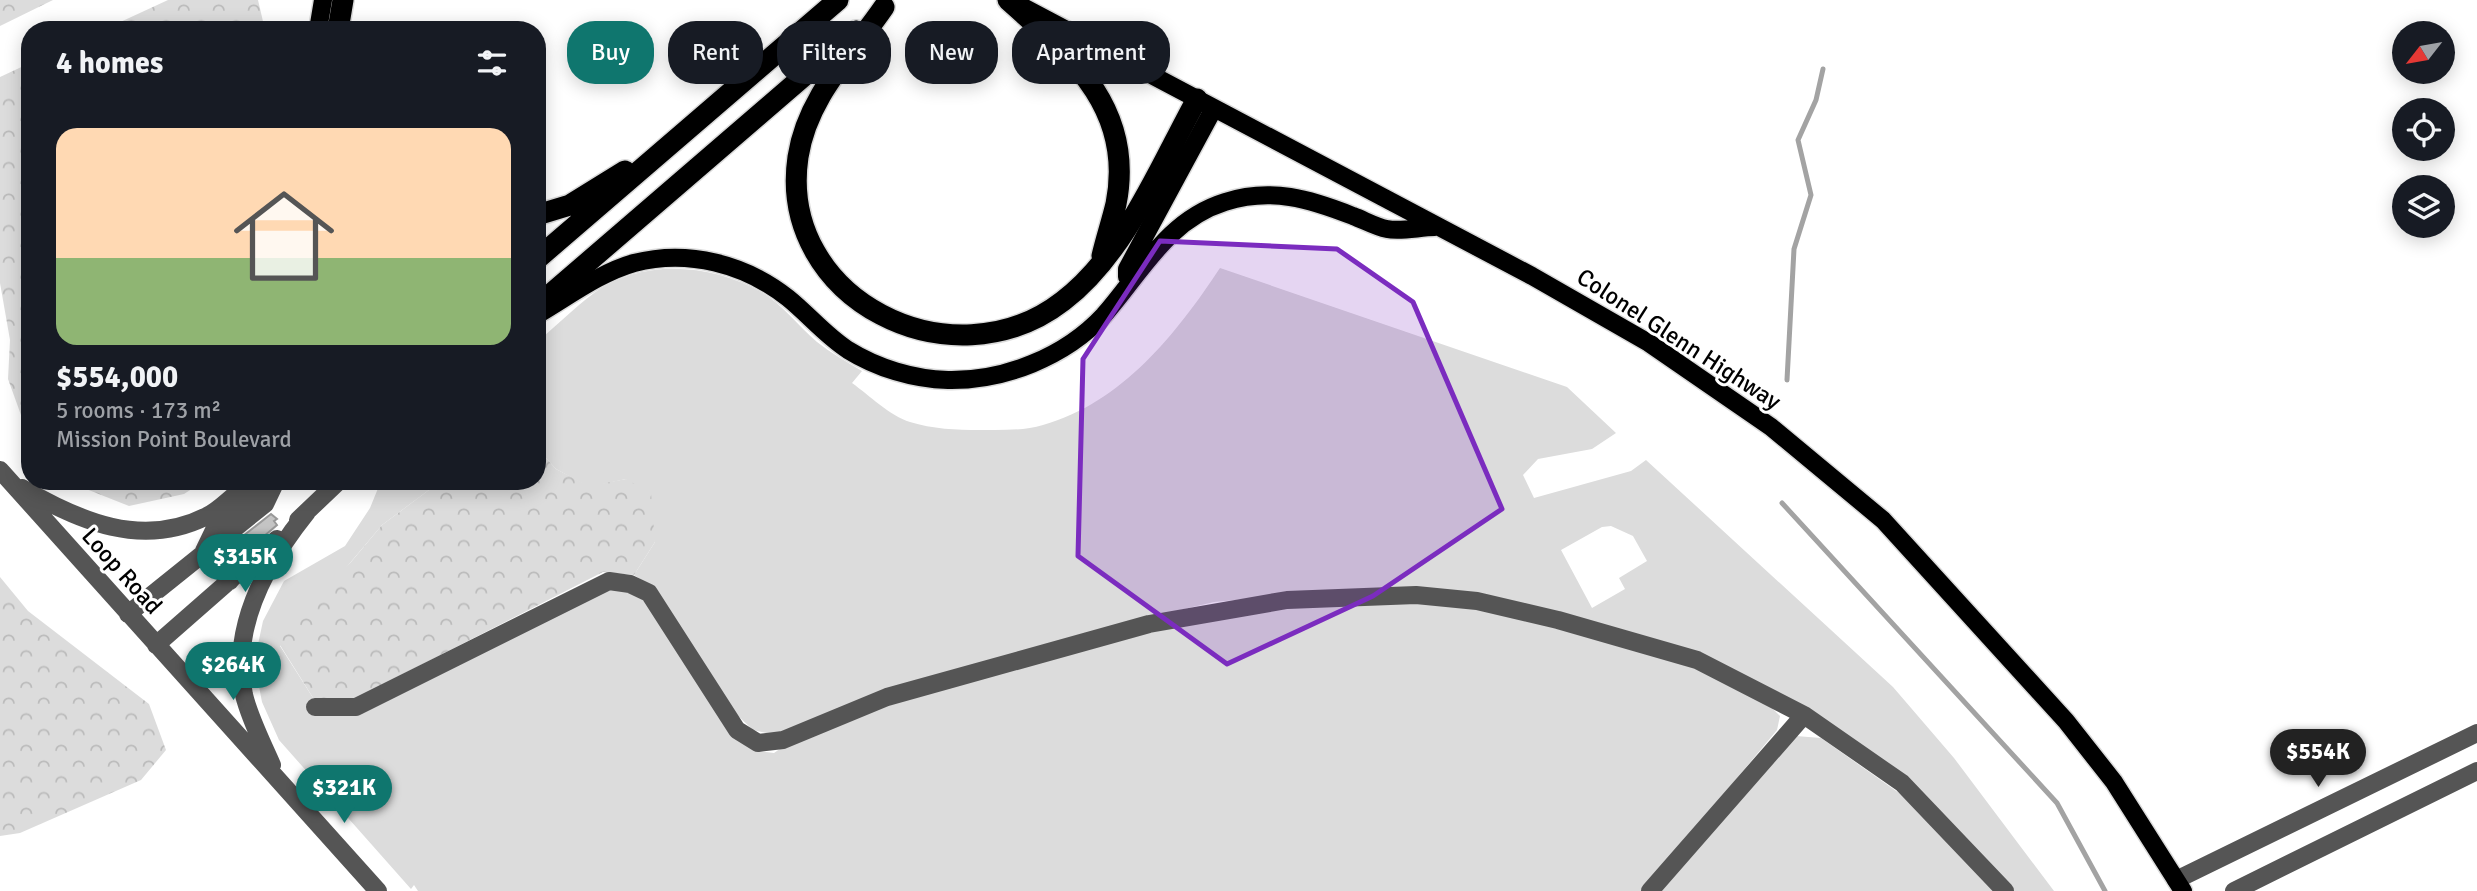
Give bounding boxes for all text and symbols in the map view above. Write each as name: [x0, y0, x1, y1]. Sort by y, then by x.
chip: Buy: [567, 21, 654, 84]
chip: Rent: [668, 21, 763, 84]
chip: Filters: [777, 21, 891, 84]
chip: New: [905, 21, 998, 84]
chip: Apartment: [1012, 21, 1170, 84]
north arrow: [2392, 21, 2455, 84]
map controls: [2392, 21, 2455, 238]
icon: filters: [473, 44, 511, 82]
text: 4 homes: [56, 45, 163, 82]
button: locate: [2392, 98, 2455, 161]
icon: home: [221, 173, 347, 299]
button: layers: [2392, 175, 2455, 238]
street label: Colonel Glenn Highway: [1571, 262, 1787, 416]
text: $554,000: [56, 359, 178, 396]
text: 5 rooms · 173 m²: [56, 396, 221, 425]
text: Mission Point Boulevard: [56, 425, 292, 454]
street label: Loop Road: [75, 521, 169, 621]
pin: $315K: [196, 534, 294, 594]
text: $315K: [213, 542, 277, 571]
pin: $264K: [184, 642, 282, 702]
text: $264K: [201, 650, 265, 679]
pin: $554K: [2269, 730, 2367, 789]
text: $554K: [2286, 737, 2350, 766]
pin: $321K: [295, 766, 393, 825]
text: $321K: [312, 773, 376, 802]

